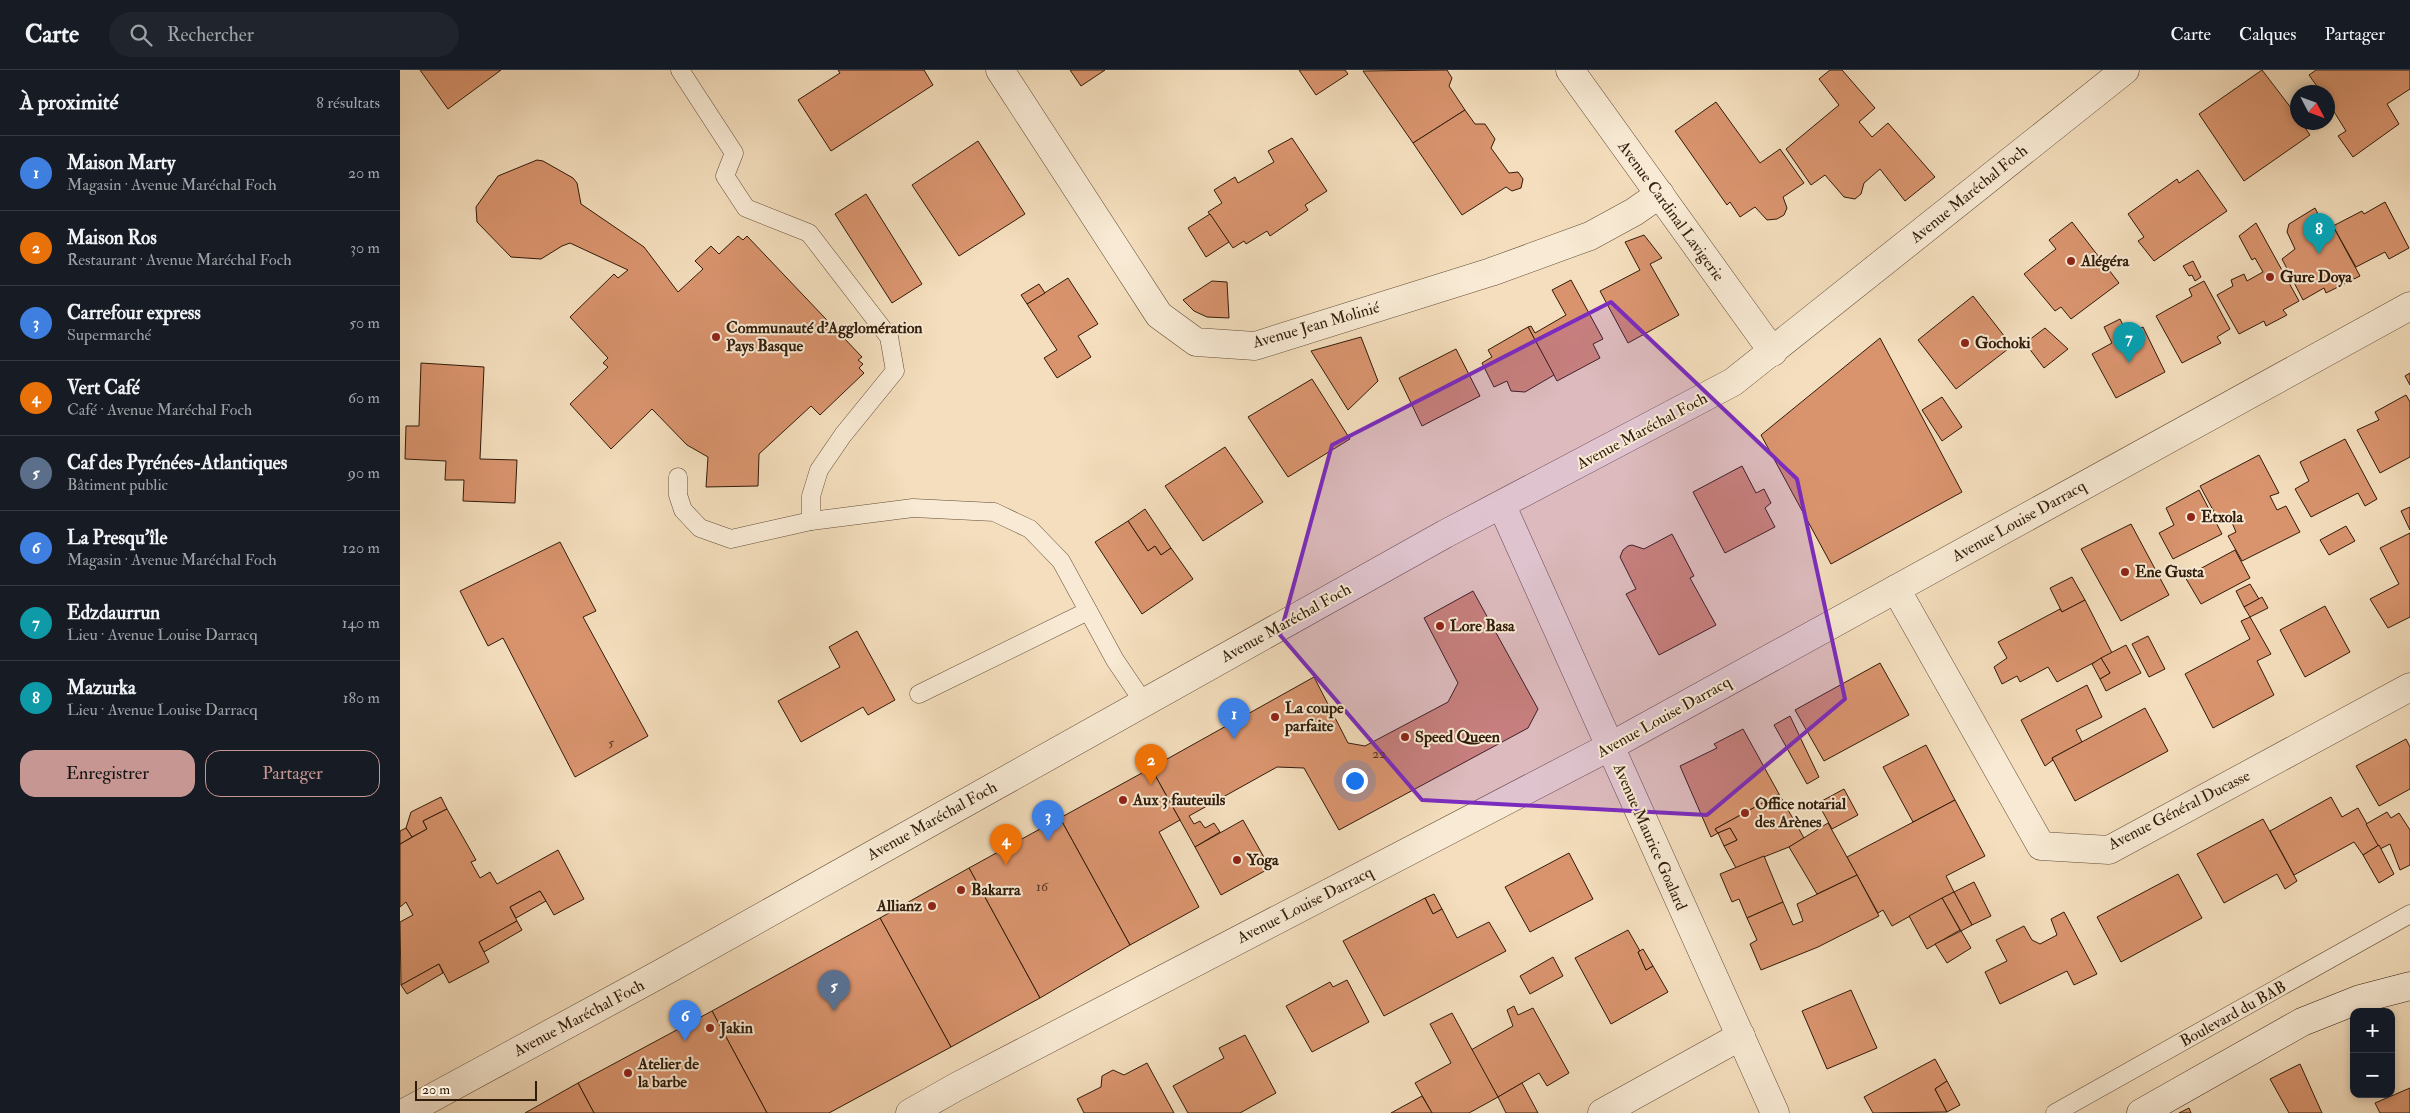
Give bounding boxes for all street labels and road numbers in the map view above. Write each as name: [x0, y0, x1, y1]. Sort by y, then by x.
street label: Avenue Cardinal Lavigerie: [1613, 136, 1729, 285]
street label: Avenue Maréchal Foch: [1905, 140, 2032, 248]
street label: Avenue Jean Molinié: [1249, 297, 1382, 354]
street label: Avenue Maréchal Foch: [1572, 388, 1711, 474]
street label: Avenue Louise Darracq: [1948, 476, 2090, 567]
street label: Avenue Maréchal Foch: [1217, 579, 1355, 667]
street label: Avenue Louise Darracq: [1593, 672, 1735, 763]
street label: Avenue Maurice Goalard: [1608, 760, 1691, 914]
street label: Avenue Général Ducasse: [2104, 765, 2254, 855]
street label: Avenue Maréchal Foch: [863, 777, 1001, 865]
street label: Avenue Louise Darracq: [1233, 862, 1377, 948]
street label: Avenue Maréchal Foch: [509, 975, 648, 1061]
street label: Boulevard du BAB: [2176, 977, 2290, 1051]

